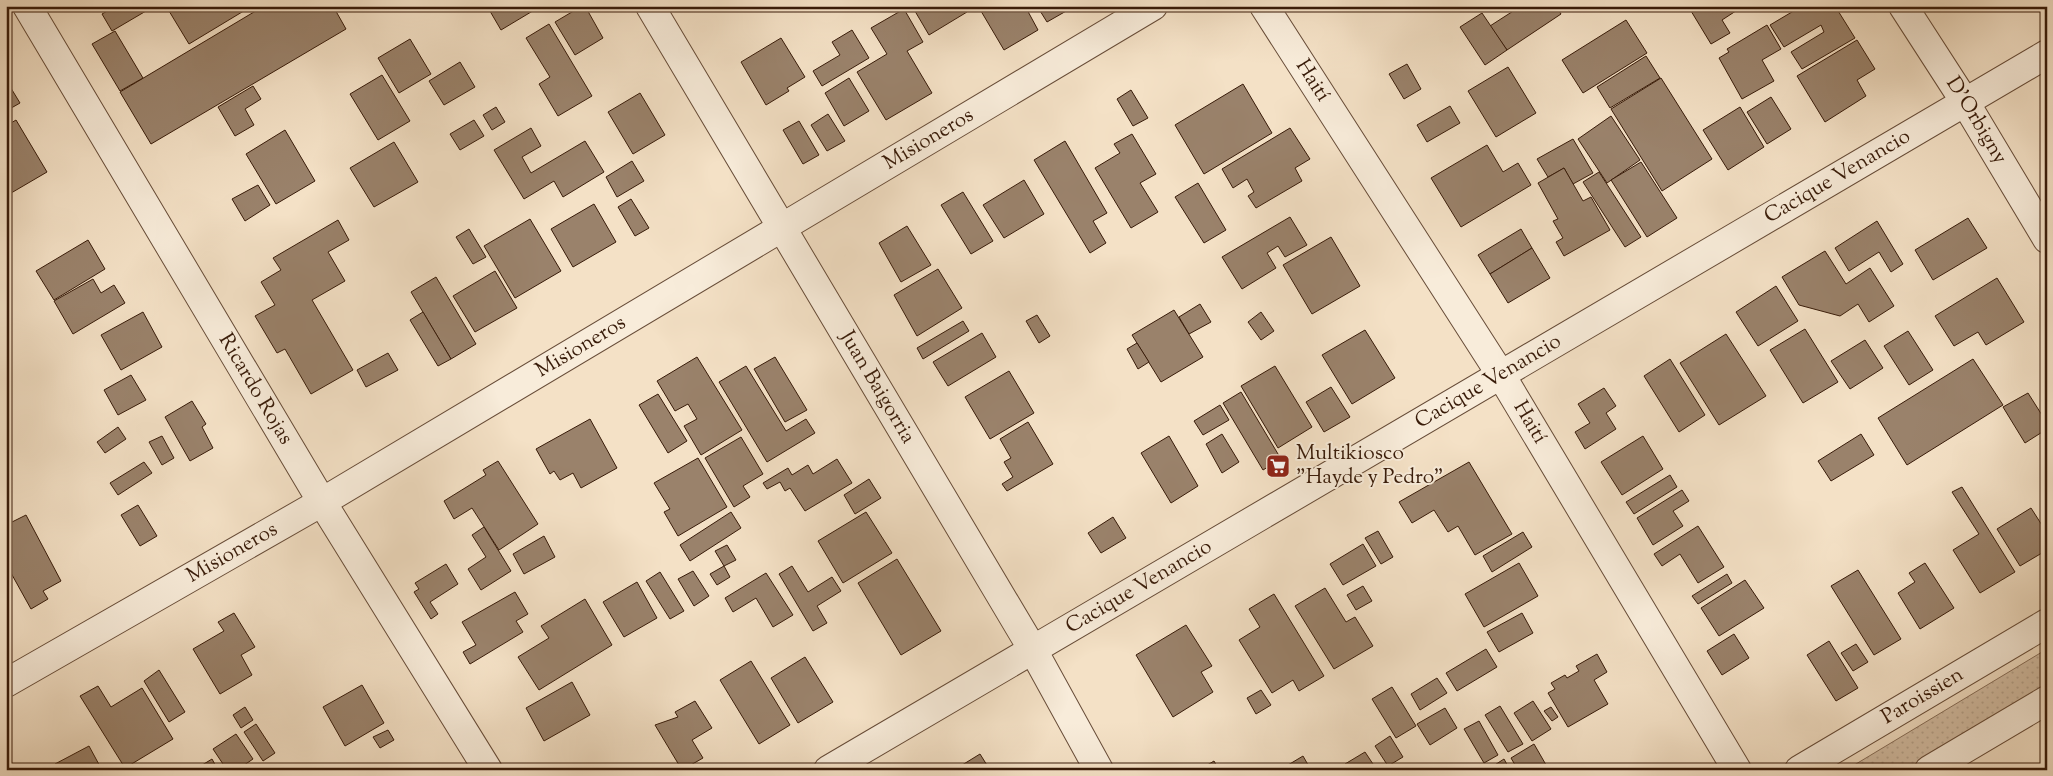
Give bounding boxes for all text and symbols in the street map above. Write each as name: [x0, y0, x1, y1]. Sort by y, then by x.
street label: Haití: [1287, 54, 1337, 108]
street label: D'Orbigny: [1938, 71, 2014, 171]
street label: Misioneros: [878, 101, 980, 178]
street label: Cacique Venancio: [1759, 122, 1917, 232]
street label: Misioneros: [530, 309, 632, 386]
street label: Juan Baigorria: [831, 325, 922, 450]
street label: Cacique Venancio: [1410, 327, 1567, 437]
street label: Ricardo Rojas: [210, 328, 300, 451]
street label: Haití: [1505, 395, 1554, 450]
place label: Multikiosco "Hayde y Pedro": [1296, 439, 1443, 493]
supermarket icon: Multikiosco "Hayde y Pedro": [1265, 453, 1291, 479]
street label: Misioneros: [181, 515, 284, 591]
street label: Cacique Venancio: [1060, 532, 1218, 642]
street label: Paroissien: [1876, 660, 1970, 733]

